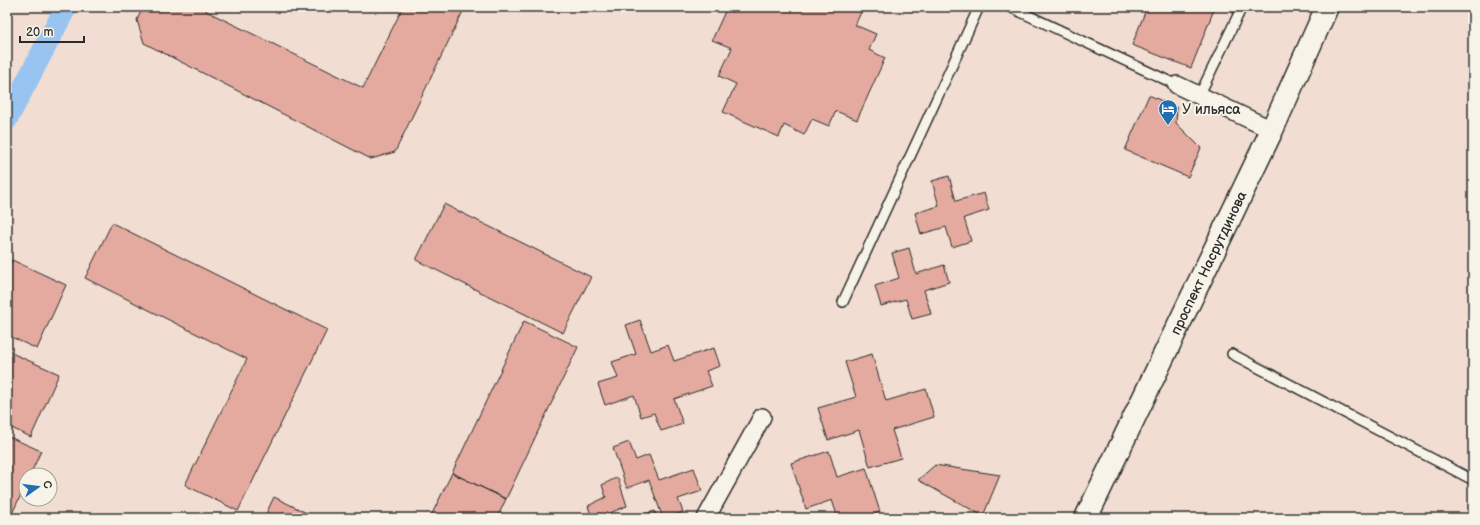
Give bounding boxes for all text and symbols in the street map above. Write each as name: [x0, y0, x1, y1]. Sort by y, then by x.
scale bar: [20, 18, 84, 44]
text: 20 m: [26, 25, 53, 40]
hotel icon: У ильяса: [1157, 98, 1179, 126]
place label: У ильяса: [1182, 101, 1241, 118]
street label: проспект Насрутдинова: [1167, 187, 1250, 337]
north arrow: [18, 467, 58, 507]
text: С: [40, 479, 55, 490]

